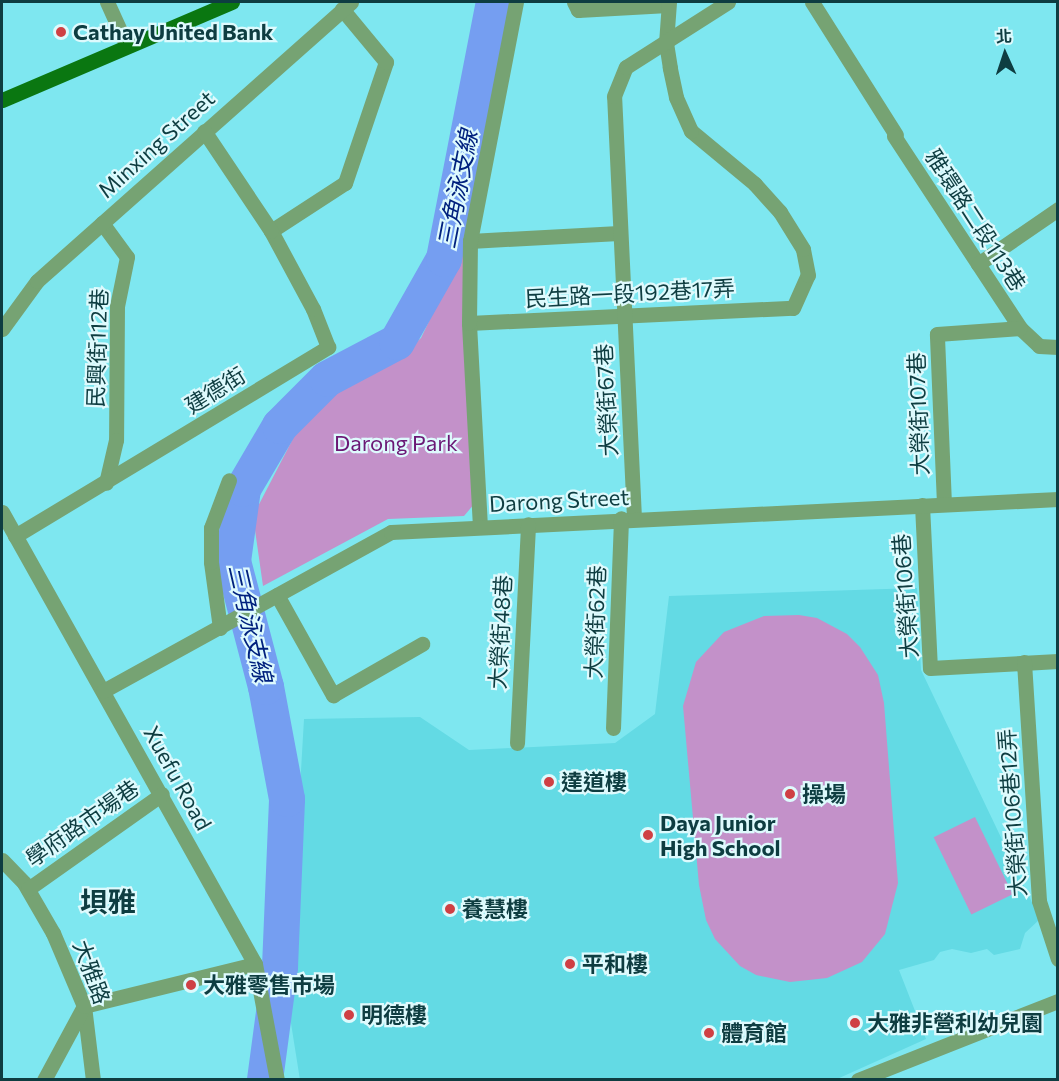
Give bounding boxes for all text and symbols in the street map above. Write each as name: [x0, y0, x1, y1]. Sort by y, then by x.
place label: Cathay United Bank: [73, 19, 273, 45]
north arrow: [975, 24, 1035, 84]
marker: Cathay United Bank: [54, 25, 68, 39]
text: 北: [996, 26, 1013, 45]
street label: Minxing Street: [92, 85, 220, 203]
water label: 三角泳支線: [431, 127, 483, 251]
street label: 雅環路二段113巷: [920, 144, 1032, 296]
street label: 民生路一段192巷17弄: [524, 274, 736, 312]
street label: 民興街112巷: [82, 288, 112, 408]
street label: 大榮街67巷: [590, 343, 622, 457]
street label: 大榮街107巷: [903, 352, 933, 476]
street label: 建德街: [180, 361, 250, 419]
park label: Darong Park: [334, 430, 458, 456]
street label: Darong Street: [488, 483, 630, 517]
street label: 大榮街106巷: [887, 533, 923, 659]
water label: 三角泳支線: [223, 561, 279, 685]
street label: 大榮街62巷: [580, 565, 610, 679]
street label: 大榮街48巷: [484, 574, 516, 690]
street label: Xuefu Road: [139, 721, 217, 835]
street label: 大榮街106巷12弄: [993, 728, 1031, 898]
place label: 達道樓: [561, 769, 627, 795]
street label: 學府路市場巷: [20, 774, 144, 872]
marker: 達道樓: [542, 775, 556, 789]
place label: 操場: [802, 781, 846, 807]
marker: 操場: [783, 787, 797, 801]
place label: Daya Junior High School: [660, 809, 781, 860]
marker: Daya Junior High School: [641, 828, 655, 842]
district label: 垻雅: [80, 884, 136, 918]
place label: 養慧樓: [462, 896, 528, 922]
marker: 養慧樓: [443, 902, 457, 916]
street label: 大雅路: [68, 936, 116, 1008]
place label: 平和樓: [582, 951, 648, 977]
marker: 平和樓: [563, 957, 577, 971]
place label: 大雅零售市場: [203, 972, 335, 998]
marker: 大雅零售市場: [184, 978, 198, 992]
place label: 明德樓: [361, 1002, 427, 1028]
marker: 明德樓: [342, 1008, 356, 1022]
place label: 大雅非營利幼兒園: [867, 1010, 1043, 1036]
marker: 大雅非營利幼兒園: [848, 1016, 862, 1030]
place label: 體育館: [721, 1020, 787, 1046]
marker: 體育館: [702, 1026, 716, 1040]

